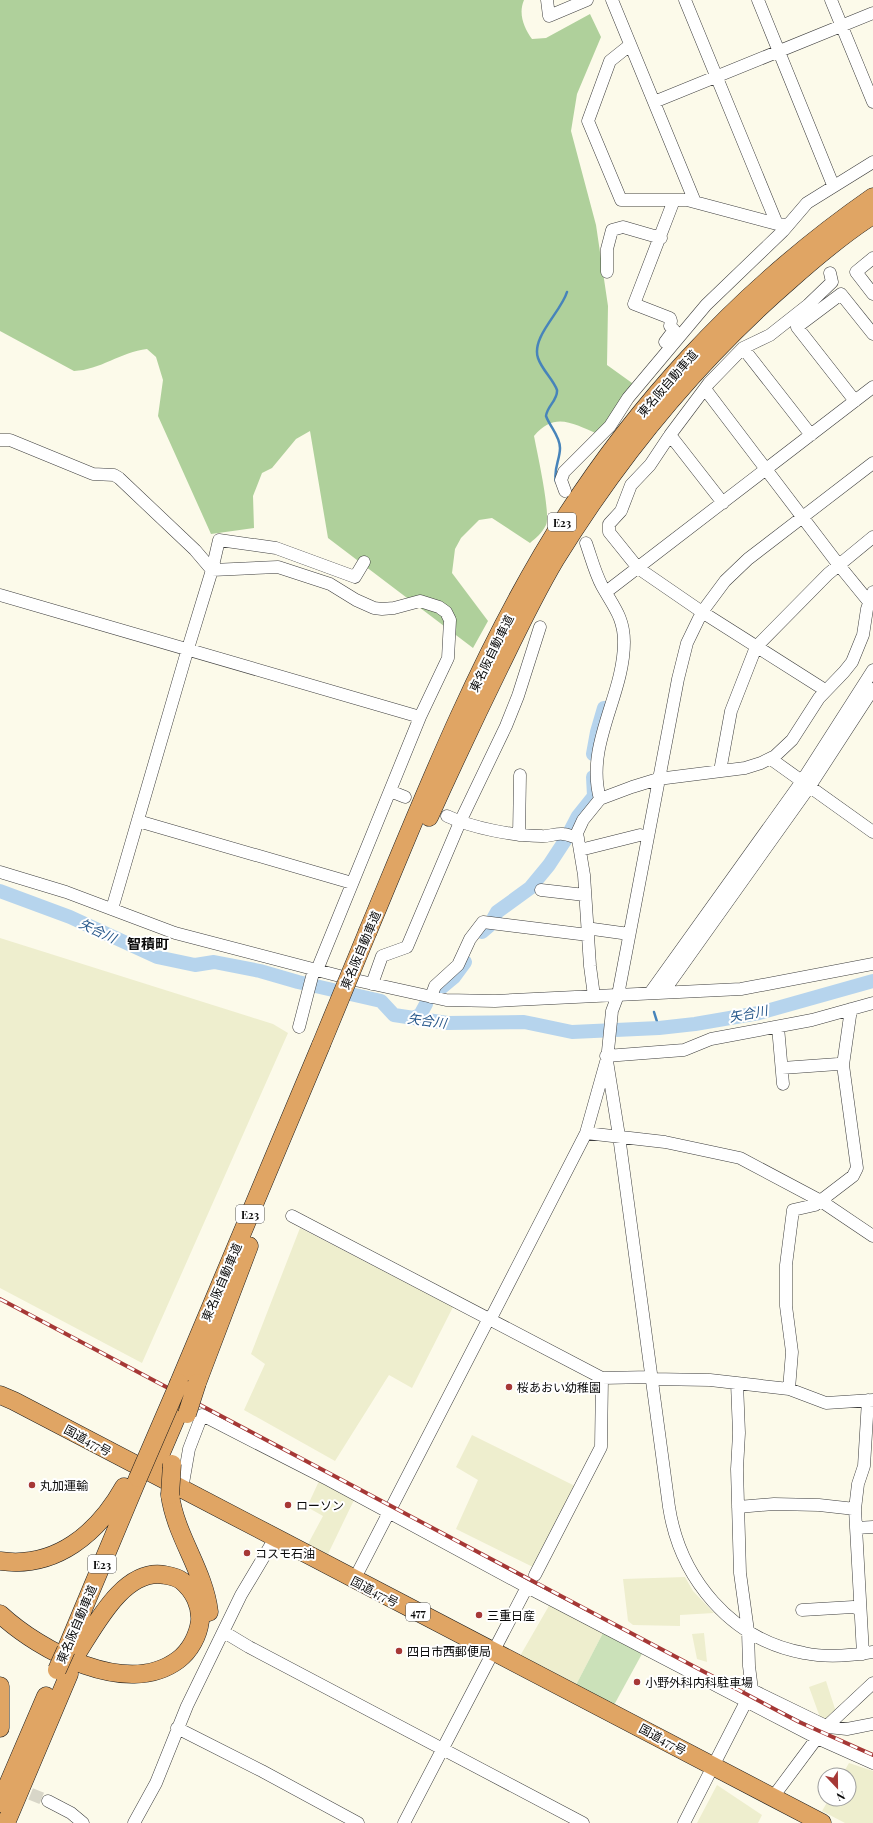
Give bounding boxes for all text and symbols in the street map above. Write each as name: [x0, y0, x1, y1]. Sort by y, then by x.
street label: 東名阪自動車道: [633, 346, 701, 420]
road number: E23: [548, 513, 576, 531]
street label: 東名阪自動車道: [465, 612, 517, 694]
street label: 東名阪自動車道: [336, 908, 384, 992]
water label: 矢合川: [77, 914, 121, 947]
district label: 智積町: [127, 934, 169, 953]
water label: 矢合川: [727, 1001, 771, 1025]
water label: 矢合川: [406, 1009, 449, 1031]
road number: E23: [236, 1205, 264, 1223]
street label: 東名阪自動車道: [197, 1240, 245, 1324]
place label: 桜あおい幼稚園: [517, 1379, 601, 1395]
marker: 桜あおい幼稚園: [504, 1382, 514, 1392]
street label: 国道477号: [61, 1421, 115, 1459]
place label: 丸加運輸: [40, 1477, 88, 1493]
marker: 丸加運輸: [27, 1480, 37, 1490]
place label: ローソン: [296, 1497, 344, 1513]
marker: ローソン: [283, 1500, 293, 1510]
place label: コスモ石油: [255, 1545, 315, 1561]
marker: コスモ石油: [242, 1548, 252, 1558]
road number: E23: [88, 1555, 116, 1573]
street label: 国道477号: [348, 1572, 402, 1610]
street label: 東名阪自動車道: [52, 1582, 100, 1666]
road number: 477: [406, 1603, 430, 1621]
place label: 三重日産: [487, 1607, 535, 1623]
marker: 三重日産: [474, 1610, 484, 1620]
place label: 四日市西郵便局: [407, 1643, 491, 1659]
marker: 四日市西郵便局: [394, 1646, 404, 1656]
place label: 小野外科内科駐車場: [645, 1674, 753, 1690]
marker: 小野外科内科駐車場: [632, 1677, 642, 1687]
street label: 国道477号: [636, 1720, 690, 1758]
north arrow: [817, 1767, 857, 1807]
text: N: [834, 1788, 847, 1805]

